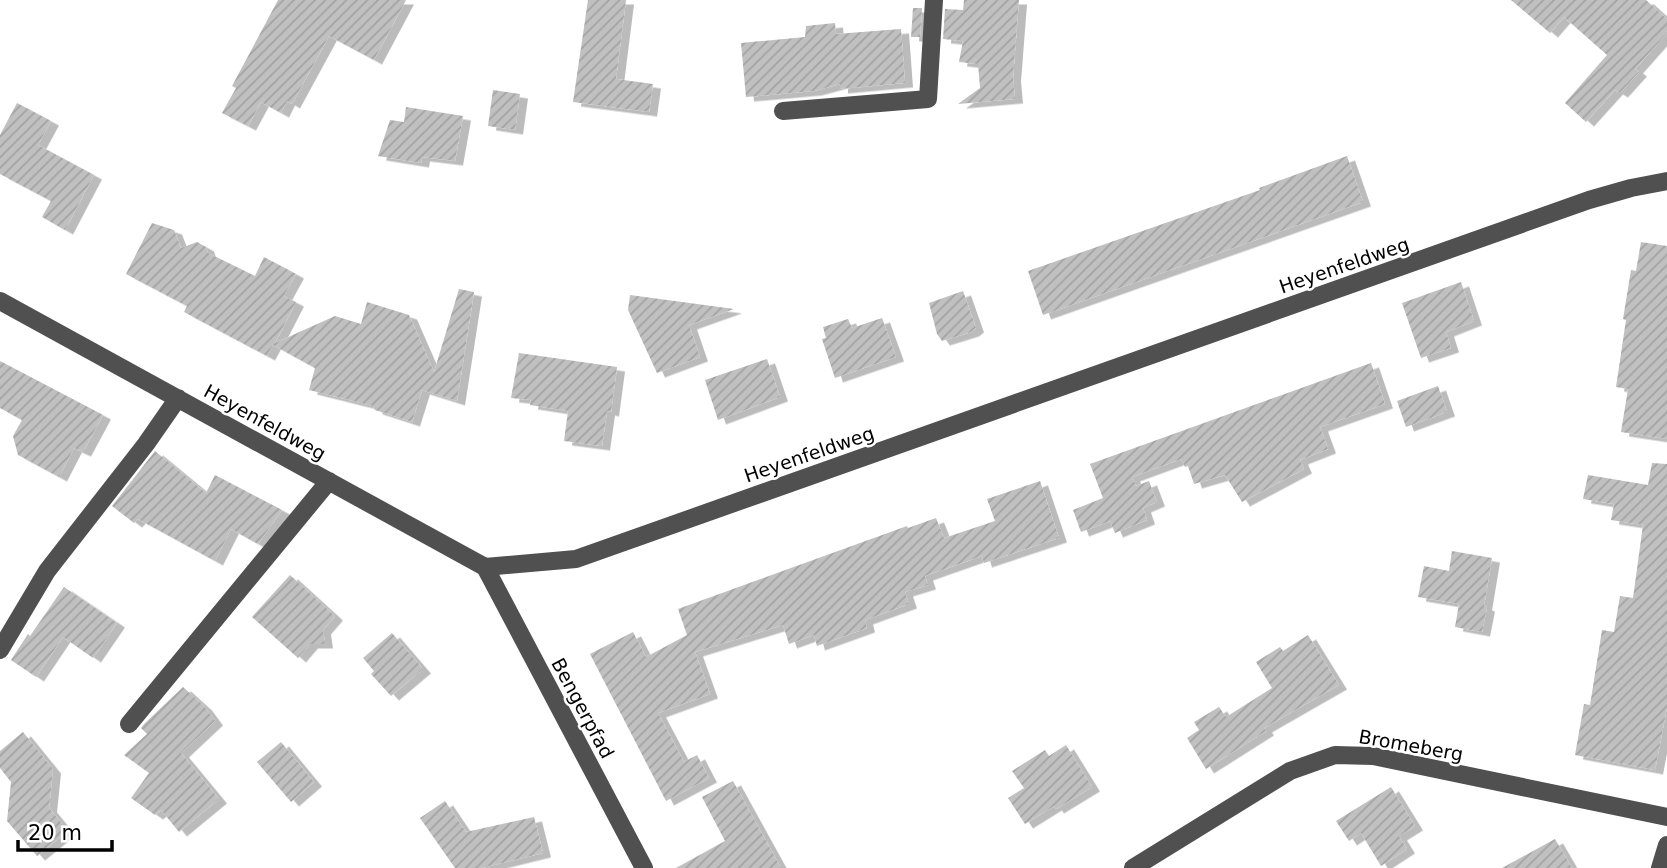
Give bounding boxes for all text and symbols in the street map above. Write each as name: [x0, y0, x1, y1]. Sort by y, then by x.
street label: Heyenfeldweg: [1276, 232, 1412, 298]
street label: Heyenfeldweg: [200, 379, 330, 465]
street label: Heyenfeldweg: [741, 421, 877, 487]
street label: Bengerpfad: [547, 654, 619, 762]
street label: Bromeberg: [1357, 725, 1465, 765]
scale bar: [18, 808, 112, 852]
text: 20 m: [28, 821, 82, 845]

